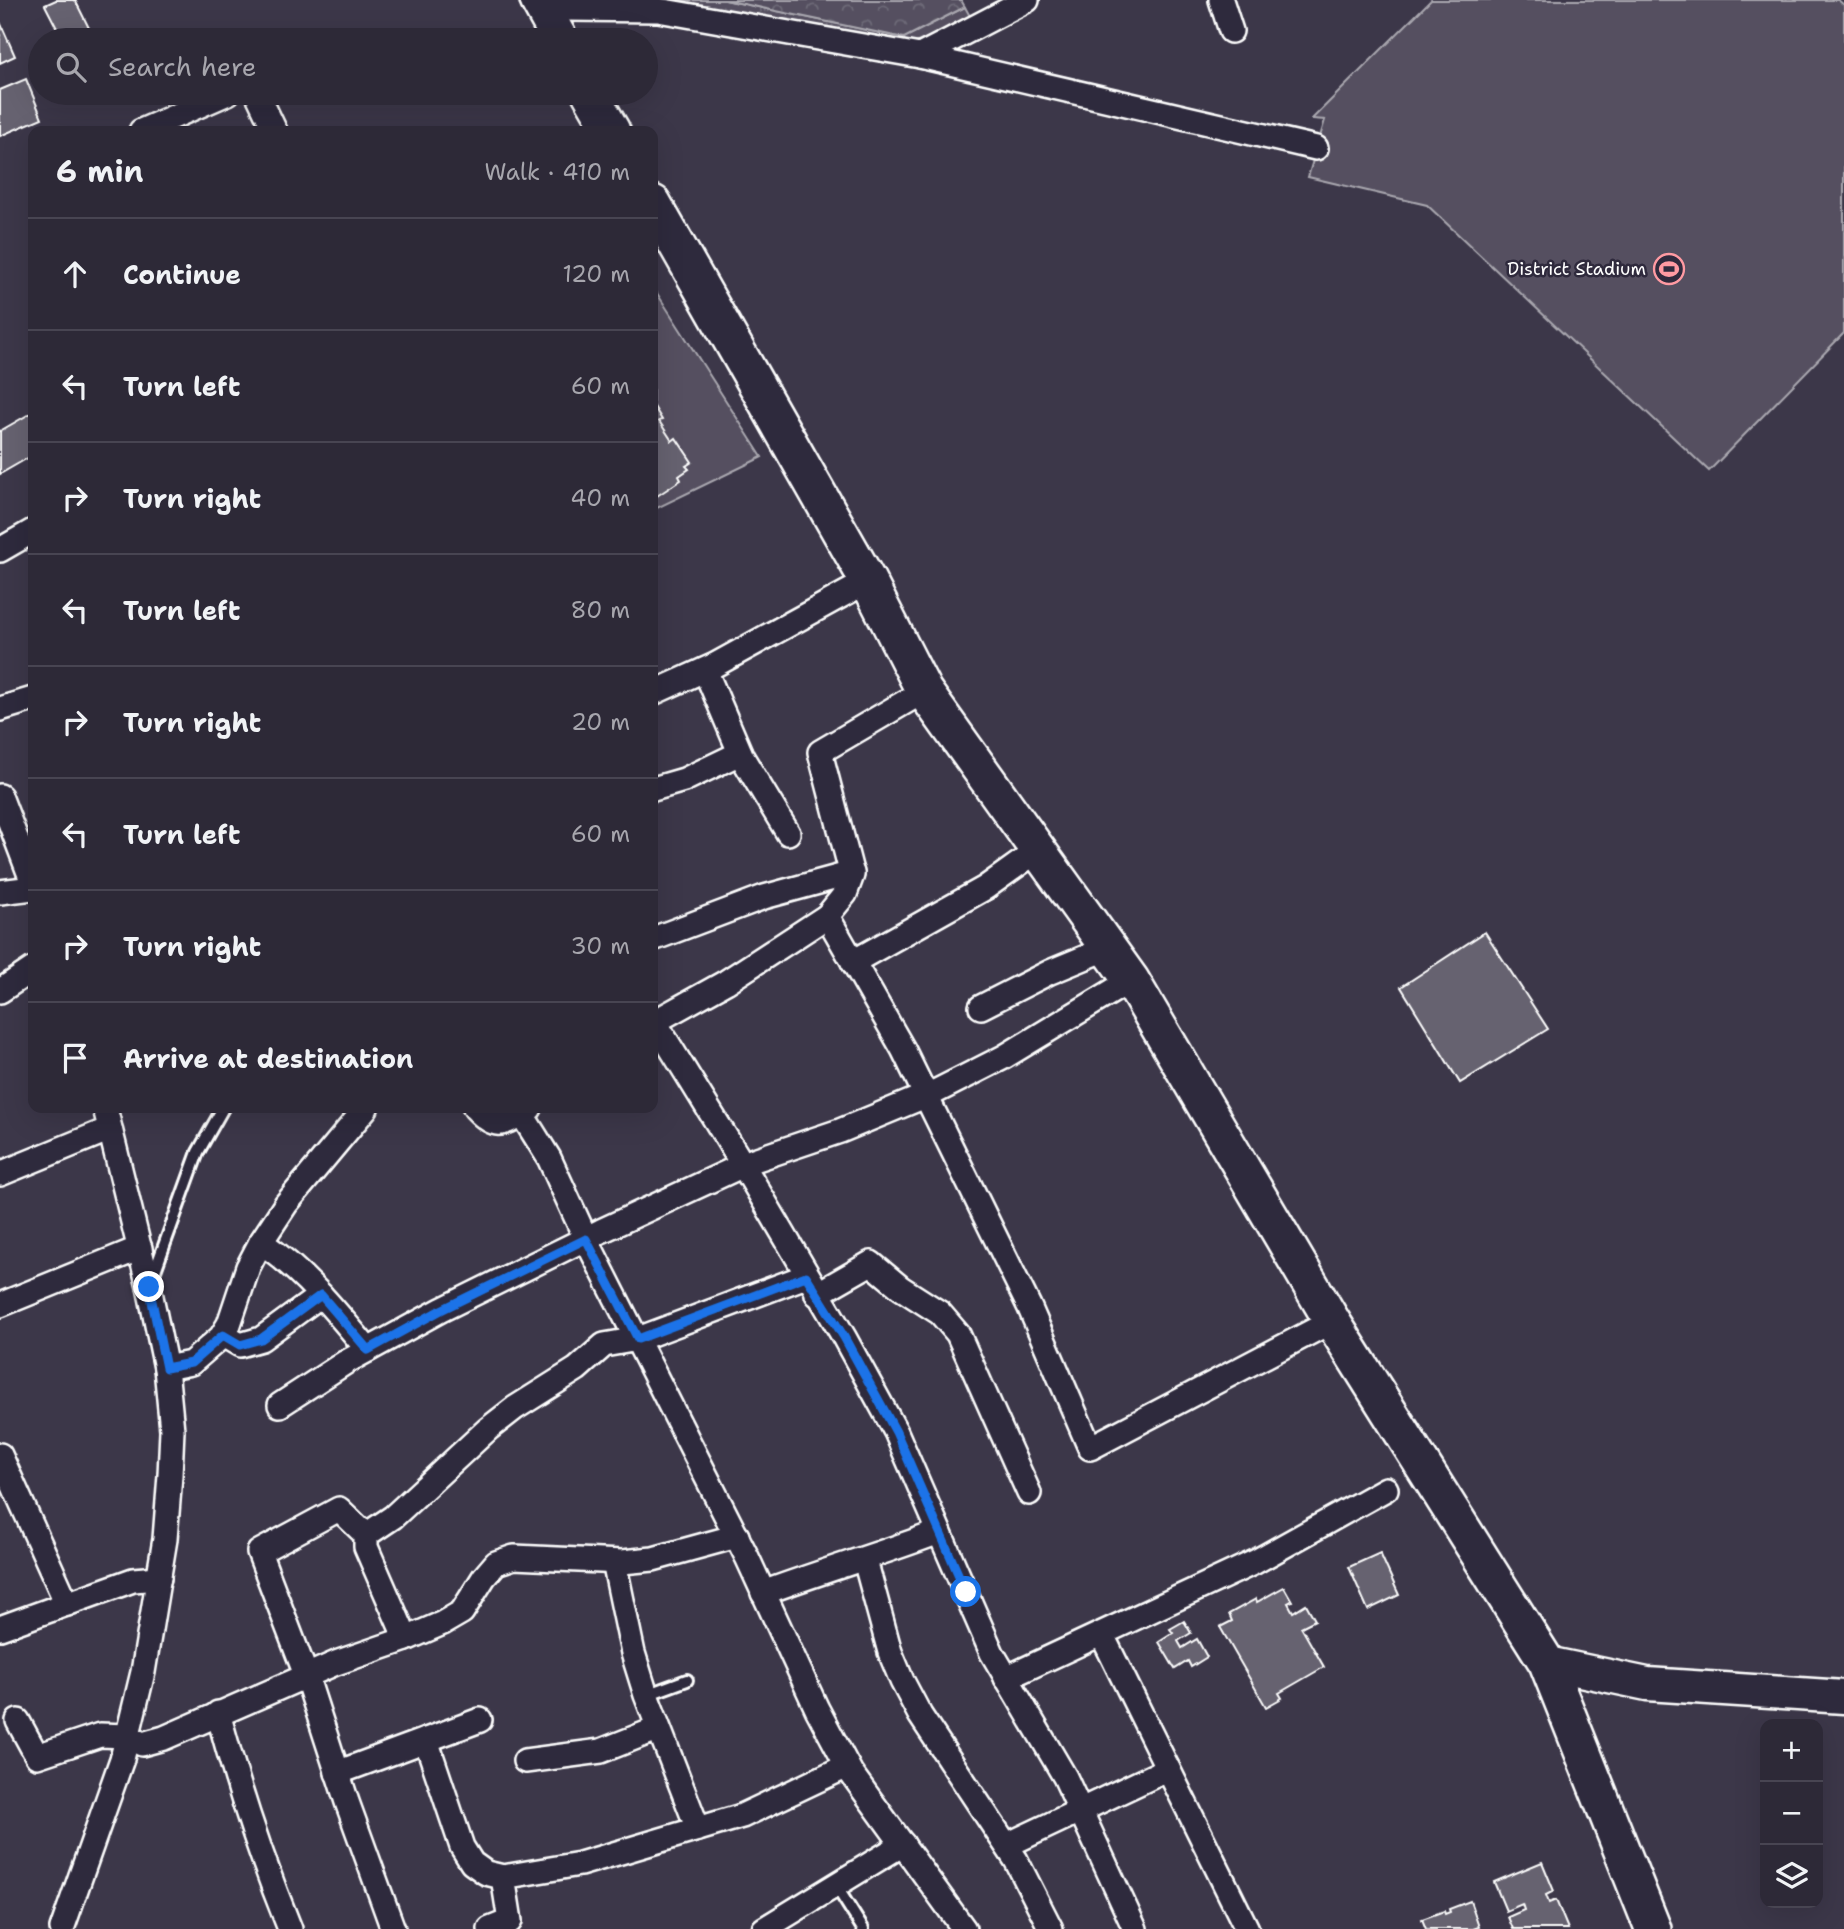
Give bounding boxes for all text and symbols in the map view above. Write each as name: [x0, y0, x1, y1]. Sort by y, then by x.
search box: [28, 28, 658, 105]
icon: search: [52, 48, 90, 86]
text: Search here: [108, 49, 257, 84]
text: 6 min: [56, 151, 143, 192]
text: Walk · 410 m: [485, 157, 630, 187]
sports icon: District Stadium: [1652, 252, 1686, 286]
icon: ahead: [56, 255, 94, 293]
text: Continue: [123, 257, 241, 292]
place label: District Stadium: [1507, 257, 1646, 281]
text: 120 m: [562, 259, 630, 289]
icon: left: [56, 367, 94, 405]
text: Turn left: [123, 369, 240, 404]
text: 60 m: [571, 371, 630, 401]
icon: right: [56, 479, 94, 517]
text: Turn right: [123, 481, 261, 516]
text: 40 m: [570, 483, 630, 513]
icon: left: [56, 591, 94, 629]
text: Turn left: [123, 593, 240, 628]
text: 80 m: [571, 595, 630, 625]
icon: right: [56, 703, 94, 741]
text: Turn right: [123, 705, 261, 740]
text: 20 m: [571, 707, 630, 737]
icon: left: [56, 815, 94, 853]
text: Turn left: [123, 817, 240, 852]
text: 60 m: [571, 819, 630, 849]
icon: right: [56, 927, 94, 965]
text: Turn right: [123, 929, 261, 964]
text: 30 m: [571, 931, 630, 961]
icon: arrive: [56, 1039, 94, 1077]
text: Arrive at destination: [123, 1041, 413, 1076]
route end: [133, 1271, 164, 1302]
route start: [950, 1576, 981, 1607]
map controls: [1760, 1719, 1823, 1908]
button: +: [1760, 1719, 1823, 1782]
button: −: [1760, 1782, 1823, 1845]
button: layers: [1760, 1845, 1823, 1908]

